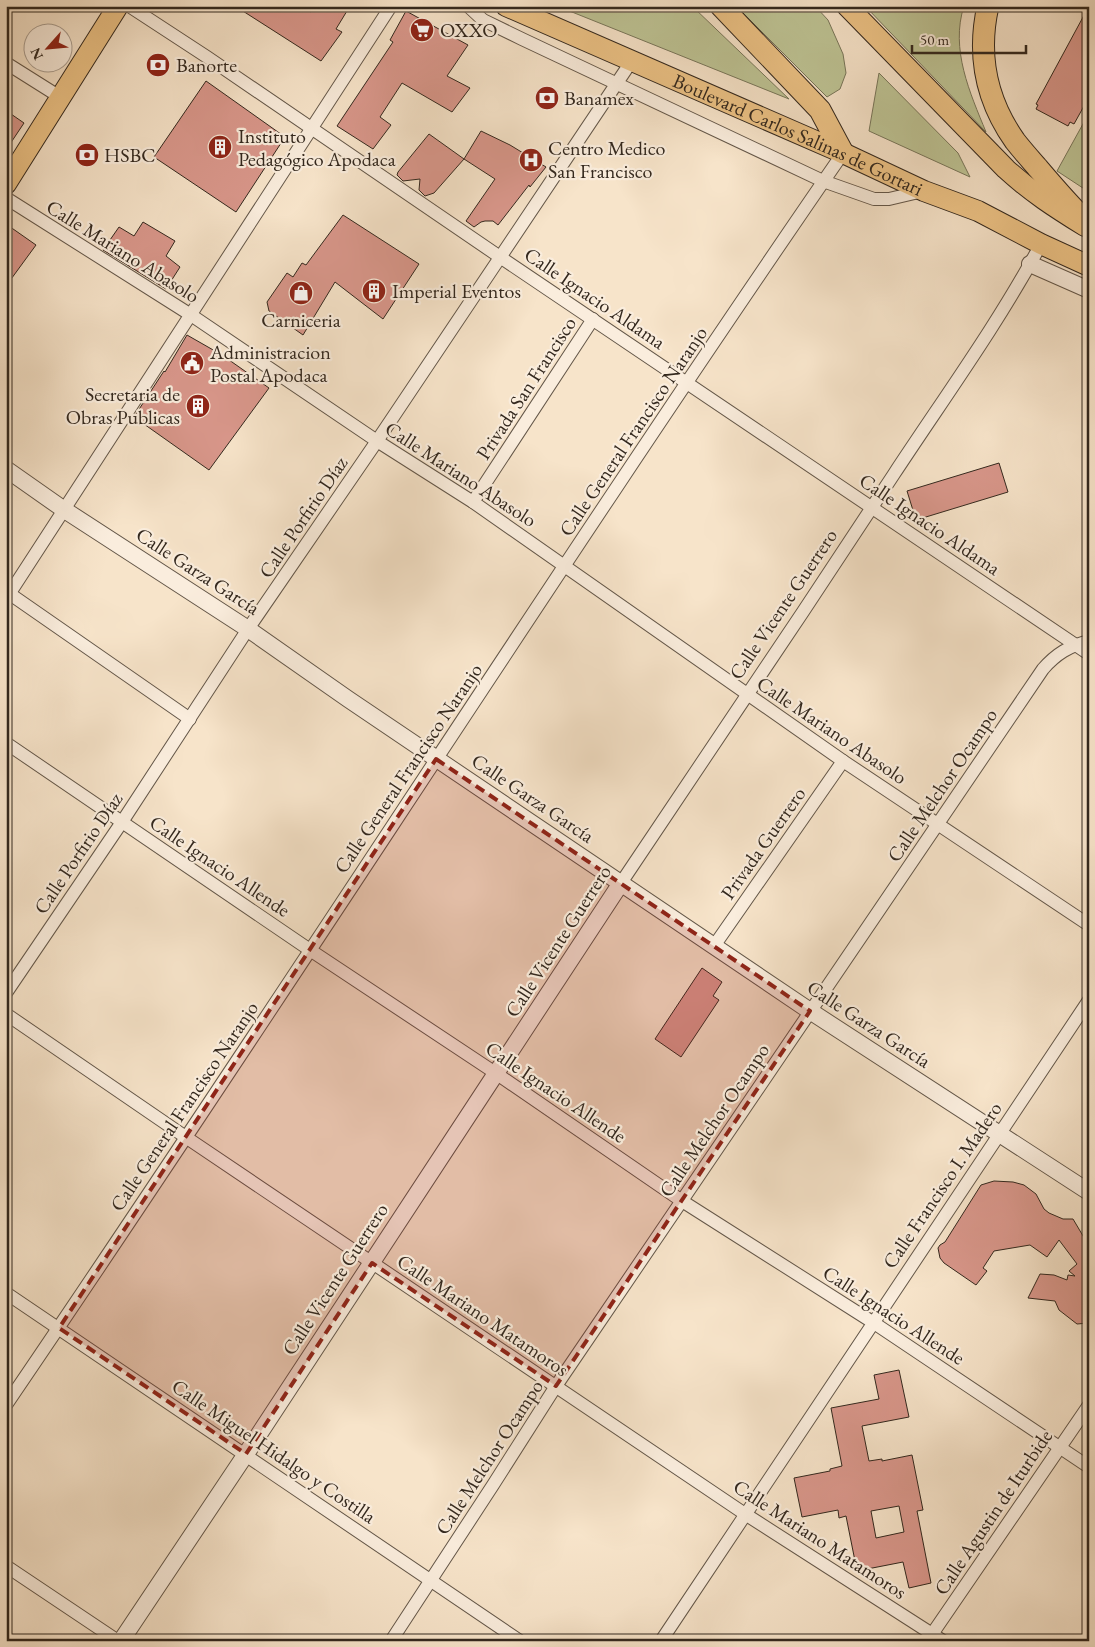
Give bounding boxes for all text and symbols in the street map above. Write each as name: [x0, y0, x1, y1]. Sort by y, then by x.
supermarket icon: OXXO: [409, 17, 435, 43]
place label: OXXO: [440, 17, 497, 43]
north arrow: [22, 22, 72, 72]
scale bar: [912, 22, 1026, 54]
text: 50 m: [920, 30, 949, 49]
text: N: [26, 44, 47, 63]
bank icon: Banorte: [145, 52, 171, 78]
place label: Banorte: [176, 52, 237, 78]
street label: Boulevard Carlos Salinas de Gortari: [669, 67, 927, 202]
bank icon: Banamex: [534, 85, 560, 111]
place label: Banamex: [564, 85, 634, 111]
place label: Instituto Pedagógico Apodaca: [238, 123, 396, 172]
building icon: Instituto Pedagógico Apodaca: [207, 134, 233, 160]
place label: Centro Medico San Francisco: [548, 135, 665, 184]
bank icon: HSBC: [74, 142, 100, 168]
place label: HSBC: [104, 142, 155, 168]
hospital icon: Centro Medico San Francisco: [518, 147, 544, 173]
street label: Calle Mariano Abasolo: [42, 193, 204, 309]
street label: Calle Ignacio Aldama: [519, 241, 671, 355]
building icon: Imperial Eventos: [361, 278, 387, 304]
place label: Imperial Eventos: [392, 278, 521, 304]
shop icon: Carniceria: [288, 280, 314, 306]
place label: Carniceria: [261, 307, 341, 333]
street label: Privada San Francisco: [470, 311, 582, 465]
street label: Calle General Francisco Naranjo: [553, 321, 713, 541]
place label: Administracion Postal Apodaca: [209, 339, 331, 388]
public building icon: Administracion Postal Apodaca: [179, 350, 205, 376]
place label: Secretaria de Obras Publicas: [66, 381, 180, 430]
building icon: Secretaria de Obras Publicas: [185, 393, 211, 419]
street label: Calle Mariano Abasolo: [380, 415, 542, 533]
street label: Calle Porfirio Díaz: [253, 451, 353, 583]
street label: Calle Ignacio Aldama: [854, 467, 1006, 581]
street label: Calle Garza García: [131, 521, 265, 621]
street label: Calle Vicente Guerrero: [723, 524, 843, 684]
street label: Calle General Francisco Naranjo: [328, 658, 488, 878]
street label: Calle Mariano Abasolo: [752, 670, 912, 790]
street label: Calle Melchor Ocampo: [881, 703, 1003, 867]
street label: Calle Garza García: [467, 747, 599, 849]
street label: Privada Guerrero: [715, 781, 812, 904]
street label: Calle Porfirio Díaz: [28, 787, 128, 919]
street label: Calle Ignacio Allende: [145, 809, 296, 923]
street label: Calle Vicente Guerrero: [499, 860, 617, 1022]
street label: Calle Garza García: [802, 974, 936, 1074]
street label: Calle General Francisco Naranjo: [104, 996, 264, 1216]
street label: Calle Ignacio Allende: [481, 1035, 632, 1149]
street label: Calle Melchor Ocampo: [653, 1038, 775, 1202]
street label: Calle Francisco I. Madero: [877, 1097, 1008, 1273]
street label: Calle Vicente Guerrero: [276, 1198, 394, 1360]
street label: Calle Mariano Matamoros: [392, 1248, 574, 1382]
street label: Calle Ignacio Allende: [818, 1259, 970, 1371]
street label: Calle Miguel Hidalgo y Costilla: [167, 1373, 381, 1529]
street label: Calle Melchor Ocampo: [429, 1374, 549, 1539]
street label: Calle Agustin de Iturbide: [928, 1424, 1058, 1600]
street label: Calle Mariano Matamoros: [728, 1473, 912, 1605]

